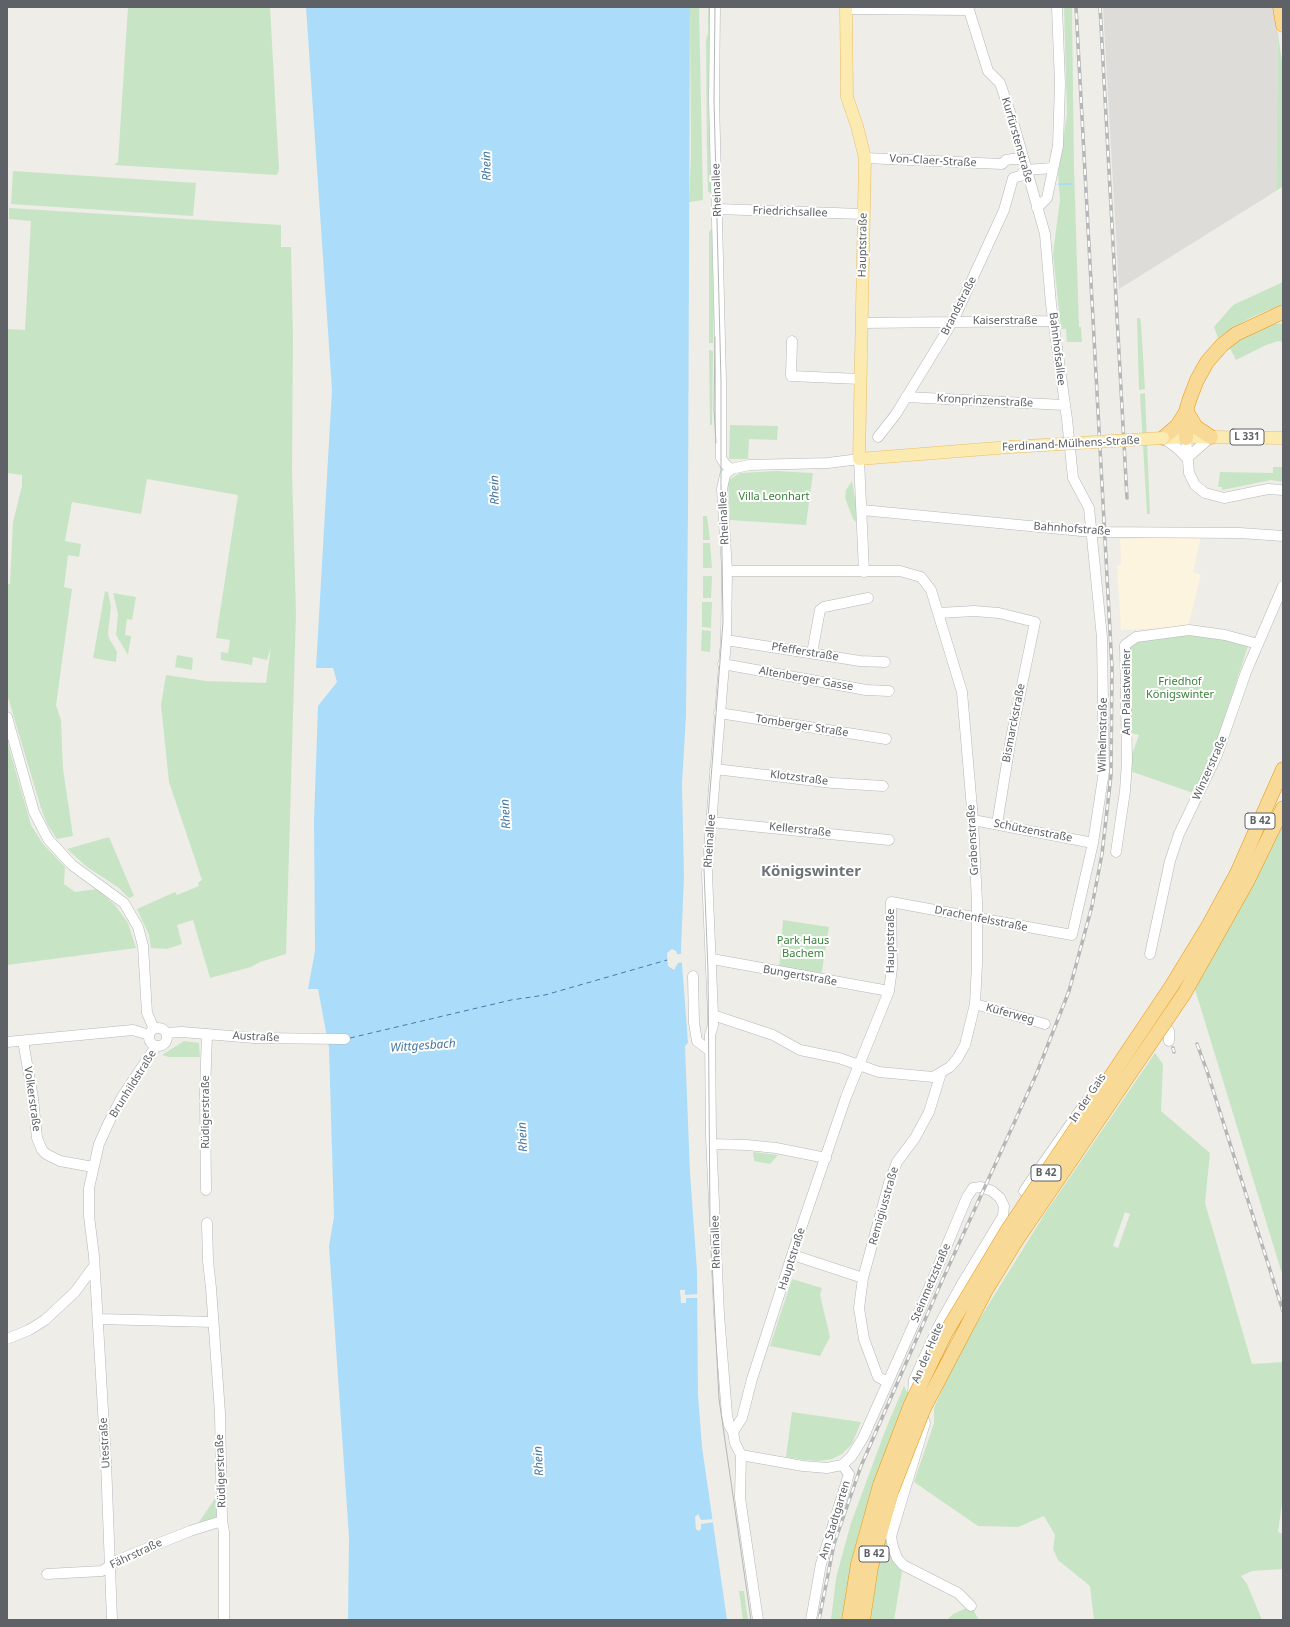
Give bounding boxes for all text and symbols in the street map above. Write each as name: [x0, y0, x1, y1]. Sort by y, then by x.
street label: Kurfürstenstraße: [998, 96, 1036, 184]
water label: Rhein: [480, 151, 494, 181]
street label: Von-Claer-Straße: [889, 152, 977, 170]
street label: Rheinallee: [709, 163, 725, 217]
street label: Friedrichsallee: [752, 204, 828, 220]
street label: Hauptstraße: [856, 213, 870, 277]
street label: Brandstraße: [939, 274, 979, 338]
street label: Bahnhofsallee: [1046, 312, 1068, 386]
street label: Kaiserstraße: [973, 314, 1037, 328]
street label: Kronprinzenstraße: [936, 392, 1034, 410]
road number: L 331: [1230, 429, 1264, 445]
street label: Ferdinand-Mülhens-Straße: [1002, 434, 1140, 454]
water label: Rhein: [488, 475, 502, 505]
park label: Villa Leonhart: [738, 490, 810, 504]
street label: Rheinallee: [716, 491, 732, 545]
street label: Bahnhofstraße: [1033, 520, 1111, 538]
street label: Pfefferstraße: [770, 640, 840, 664]
street label: Am Palastweiher: [1120, 649, 1134, 735]
street label: Altenberger Gasse: [758, 664, 854, 694]
park label: Friedhof Königswinter: [1146, 675, 1214, 701]
street label: Bismarckstraße: [1000, 682, 1028, 764]
street label: Wilhelmstraße: [1096, 697, 1110, 773]
street label: Tomberger Straße: [755, 712, 849, 740]
street label: Winzerstraße: [1190, 734, 1230, 802]
street label: Klotzstraße: [769, 768, 829, 788]
water label: Rhein: [498, 799, 514, 829]
street label: Grabenstraße: [965, 804, 981, 876]
road number: B 42: [1245, 813, 1275, 829]
street label: Rheinallee: [702, 814, 718, 868]
street label: Schützenstraße: [993, 817, 1073, 845]
street label: Kellerstraße: [768, 820, 832, 840]
district label: Königswinter: [761, 863, 861, 881]
street label: Drachenfelsstraße: [933, 903, 1029, 935]
street label: Hauptstraße: [884, 909, 898, 973]
park label: Park Haus Bachem: [777, 934, 829, 960]
street label: Bungertstraße: [762, 963, 838, 989]
street label: Küferweg: [984, 1001, 1036, 1027]
street label: Austraße: [232, 1029, 280, 1045]
water label: Wittgesbach: [390, 1037, 456, 1055]
street label: Brunhildstraße: [107, 1048, 159, 1120]
street label: Volkerstraße: [21, 1066, 43, 1132]
street label: In der Gais: [1067, 1071, 1109, 1125]
street label: Rüdigerstraße: [199, 1075, 213, 1149]
water label: Rhein: [515, 1122, 531, 1152]
street label: Remigiusstraße: [867, 1165, 901, 1247]
road number: B 42: [1031, 1165, 1061, 1181]
street label: Rheinallee: [708, 1215, 724, 1269]
street label: Hauptstraße: [776, 1226, 808, 1292]
street label: Steinmetzstraße: [908, 1242, 954, 1324]
street label: An der Helte: [909, 1321, 947, 1385]
street label: Utestraße: [97, 1417, 113, 1469]
street label: Rüdigerstraße: [213, 1434, 229, 1508]
water label: Rhein: [531, 1446, 547, 1476]
street label: Am Stadtgarten: [817, 1479, 853, 1561]
street label: Fährstraße: [108, 1536, 164, 1572]
road number: B 42: [859, 1546, 889, 1562]

